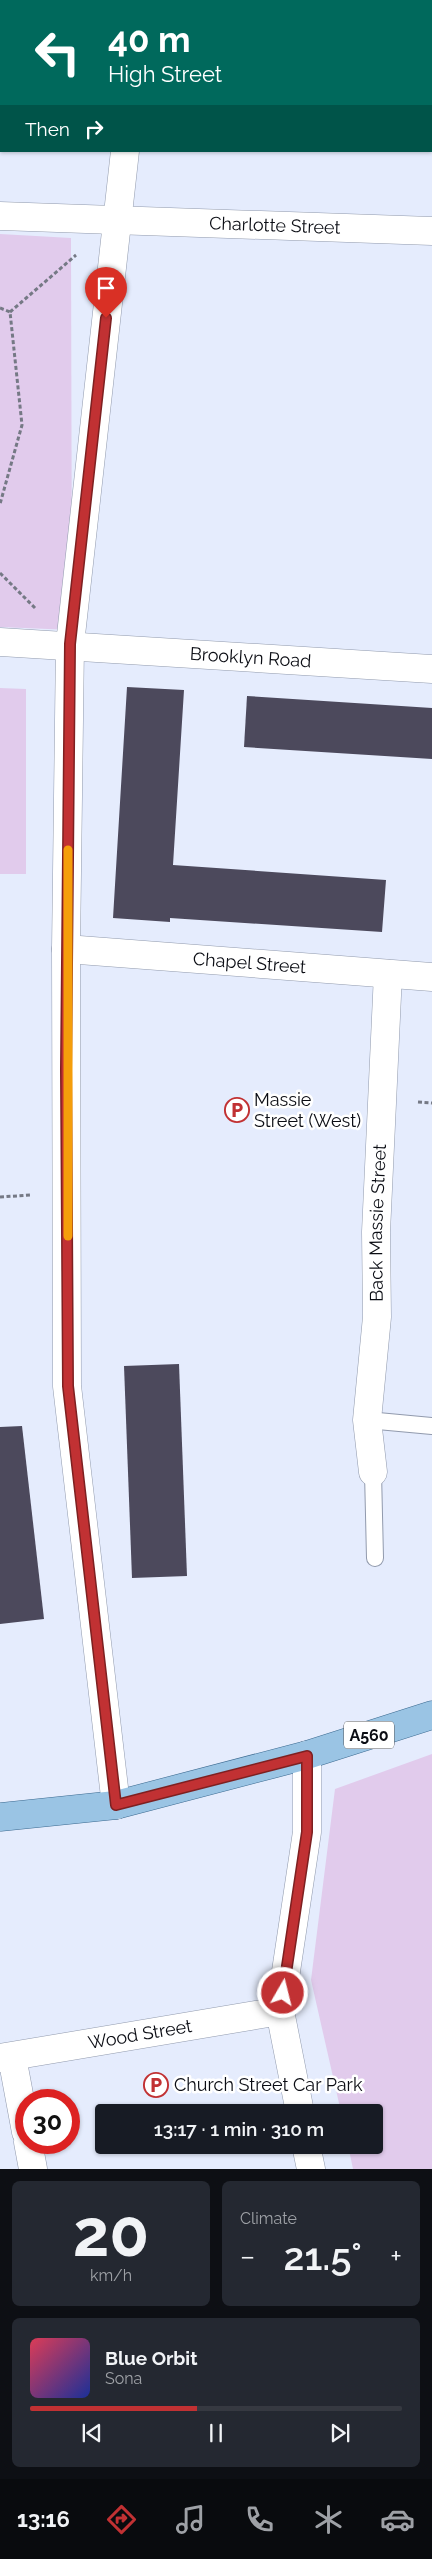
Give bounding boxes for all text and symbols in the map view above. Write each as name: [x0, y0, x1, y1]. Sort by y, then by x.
text: 40 m: [108, 19, 190, 60]
icon: left: [25, 20, 90, 85]
text: High Street: [108, 61, 222, 87]
icon: right: [80, 115, 108, 143]
text: Then: [25, 118, 70, 140]
street label: Charlotte Street: [209, 212, 341, 238]
pin: [85, 267, 127, 318]
icon: arrive: [92, 274, 120, 302]
street label: Brooklyn Road: [189, 643, 312, 671]
street label: Chapel Street: [192, 948, 307, 977]
place label: Massie Street (West): [254, 1089, 361, 1131]
parking icon: Massie Street (West): [224, 1097, 250, 1123]
street label: Back Massie Street: [365, 1144, 390, 1302]
road number: A560: [344, 1722, 394, 1748]
position arrow: [256, 1966, 308, 2018]
street label: Wood Street: [87, 2015, 193, 2053]
parking icon: Church Street Car Park: [143, 2072, 169, 2098]
place label: Church Street Car Park: [174, 2074, 363, 2095]
speed limit sign: 30: [15, 2089, 80, 2154]
text: 13:17 · 1 min · 310 m: [154, 2118, 324, 2140]
text: 20: [73, 2195, 149, 2271]
text: Climate: [240, 2209, 297, 2228]
text: 21.5°: [284, 2234, 362, 2279]
text: −: [240, 2240, 255, 2273]
text: +: [390, 2240, 402, 2273]
text: km/h: [90, 2266, 132, 2285]
text: Blue Orbit: [105, 2347, 197, 2369]
text: Sona: [105, 2369, 142, 2388]
icon: previous: [78, 2419, 106, 2447]
icon: pause: [202, 2419, 230, 2447]
icon: next: [326, 2419, 354, 2447]
icon: directions: [104, 2502, 139, 2537]
icon: music: [173, 2502, 208, 2537]
icon: phone: [242, 2502, 277, 2537]
icon: climate: [311, 2502, 346, 2537]
icon: car: [380, 2502, 415, 2537]
text: 13:16: [17, 2506, 70, 2532]

